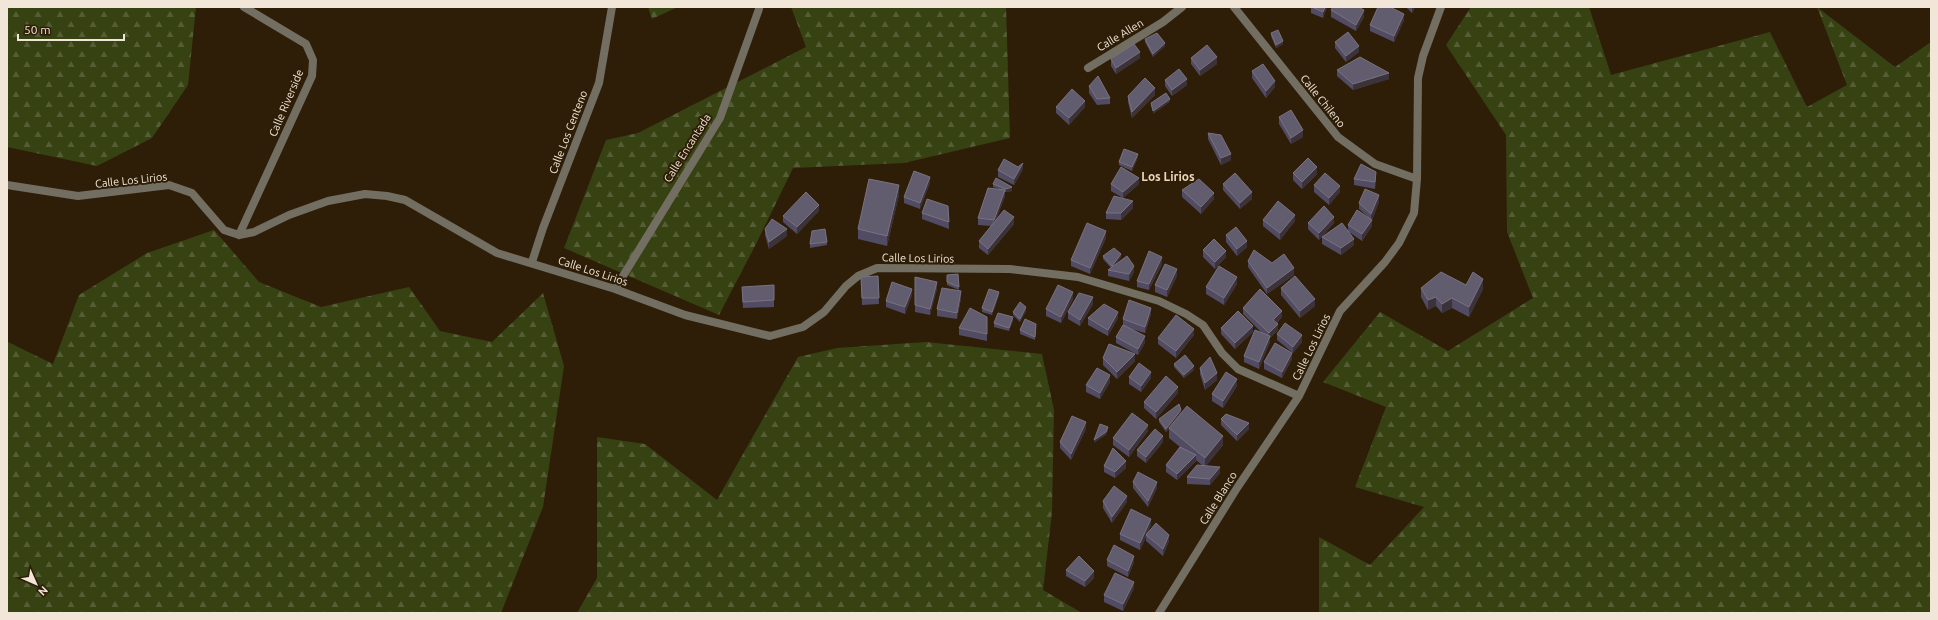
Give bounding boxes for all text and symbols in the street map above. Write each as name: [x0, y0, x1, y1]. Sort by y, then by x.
scale bar: [18, 16, 124, 42]
street label: Calle Allen: [1095, 16, 1145, 54]
text: 50 m: [24, 23, 51, 36]
street label: Calle Riverside: [266, 68, 306, 138]
street label: Calle Chileno: [1298, 72, 1348, 130]
street label: Calle Los Centeno: [547, 89, 589, 175]
street label: Calle Encantada: [661, 112, 713, 184]
street label: Calle Los Lirios: [94, 170, 168, 190]
district label: Los Lirios: [1141, 170, 1195, 183]
street label: Calle Los Lirios: [882, 251, 955, 265]
street label: Calle Los Lirios: [557, 254, 629, 288]
street label: Calle Los Lirios: [1290, 312, 1332, 382]
street label: Calle Blanco: [1197, 469, 1239, 527]
north arrow: [16, 564, 56, 604]
text: N: [36, 584, 50, 598]

